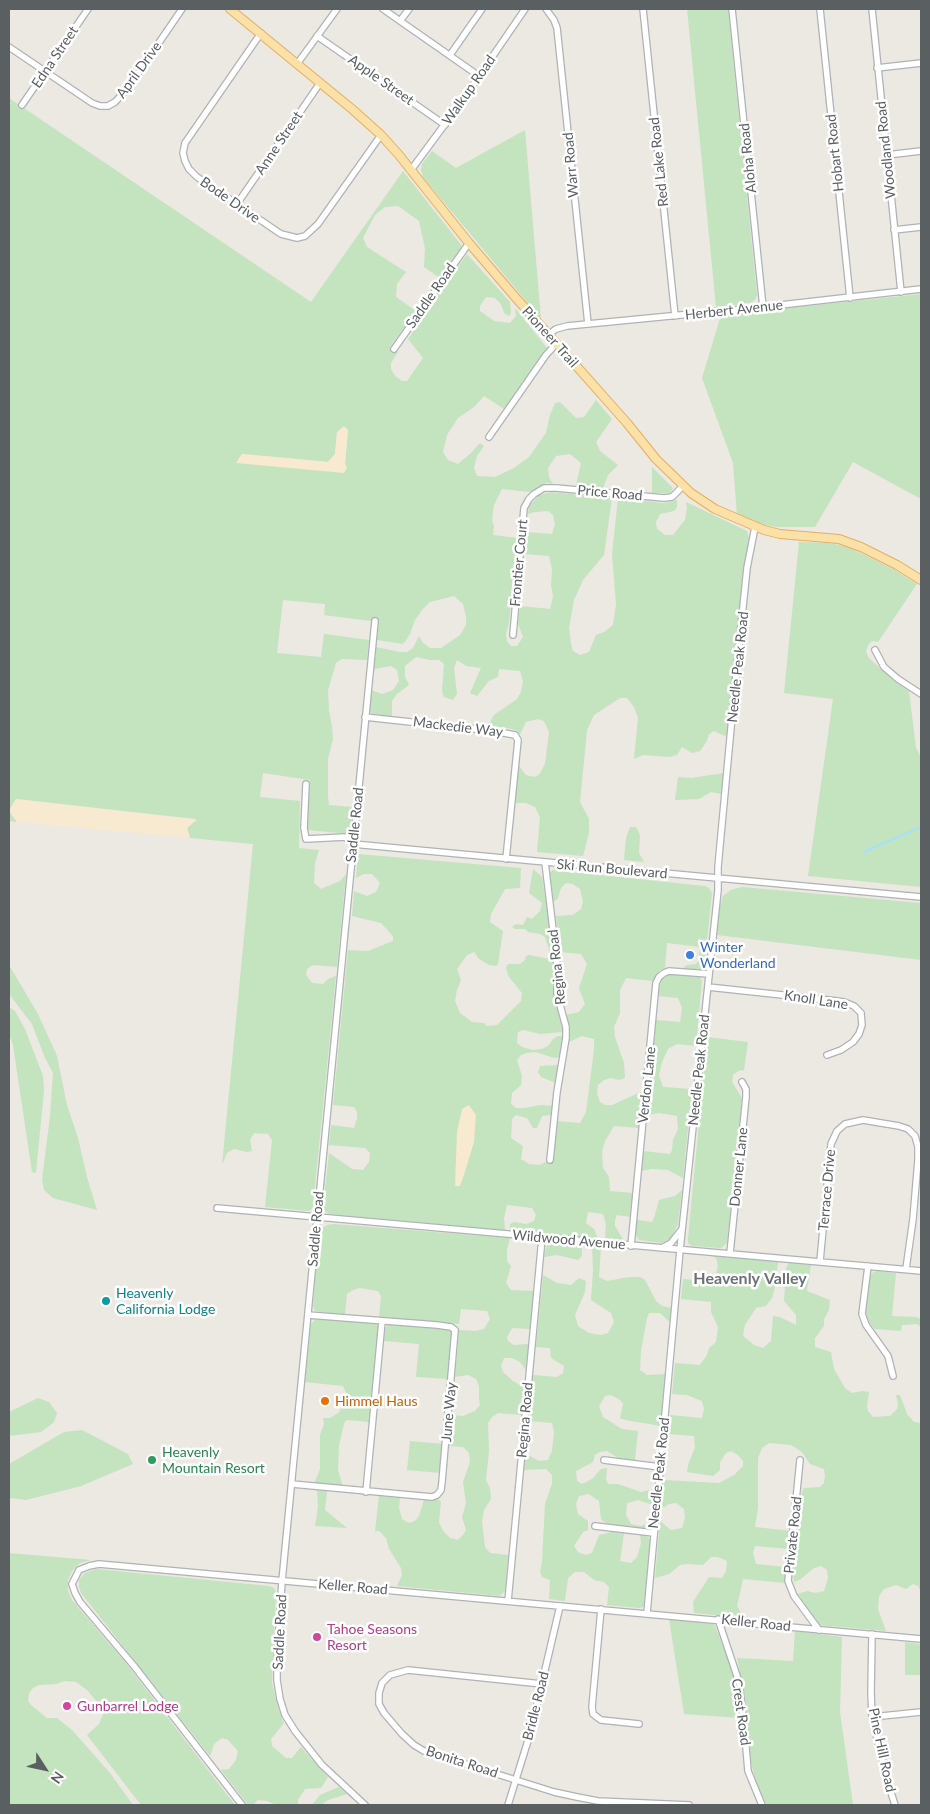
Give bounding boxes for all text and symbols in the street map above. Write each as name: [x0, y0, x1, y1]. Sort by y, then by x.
street label: Edna Street: [28, 23, 82, 91]
street label: April Drive: [113, 38, 165, 102]
street label: Apple Street: [345, 51, 417, 109]
street label: Walkup Road: [439, 52, 499, 128]
street label: Woodland Road: [873, 100, 899, 200]
street label: Anne Street: [252, 108, 306, 178]
street label: Hobart Road: [823, 113, 847, 193]
street label: Red Lake Road: [646, 116, 672, 208]
street label: Aloha Road: [736, 122, 760, 194]
street label: Warr Road: [560, 132, 582, 198]
street label: Bode Drive: [197, 173, 263, 227]
street label: Saddle Road: [402, 260, 460, 332]
street label: Herbert Avenue: [684, 297, 784, 323]
street label: Pioneer Trail: [518, 303, 582, 371]
street label: Price Road: [577, 482, 643, 504]
street label: Frontier Court: [507, 519, 531, 607]
street label: Needle Peak Road: [724, 611, 752, 723]
street label: Mackedie Way: [412, 713, 504, 741]
street label: Saddle Road: [343, 787, 367, 863]
street label: Ski Run Boulevard: [556, 856, 668, 882]
street label: Regina Road: [545, 928, 569, 1006]
place label: Winter Wonderland: [700, 939, 776, 972]
marker: Winter Wonderland: [684, 949, 696, 961]
street label: Knoll Lane: [783, 987, 849, 1013]
street label: Needle Peak Road: [685, 1014, 713, 1126]
street label: Verdon Lane: [635, 1046, 659, 1124]
street label: Donner Lane: [726, 1127, 752, 1207]
street label: Terrace Drive: [815, 1148, 839, 1232]
street label: Saddle Road: [304, 1191, 328, 1267]
street label: Wildwood Avenue: [512, 1227, 626, 1253]
district label: Heavenly Valley: [693, 1269, 807, 1289]
place label: Heavenly California Lodge: [116, 1285, 215, 1318]
marker: Heavenly California Lodge: [100, 1295, 112, 1307]
street label: June Way: [438, 1381, 460, 1443]
street label: Regina Road: [513, 1382, 537, 1458]
place label: Himmel Haus: [335, 1393, 418, 1409]
marker: Himmel Haus: [319, 1395, 331, 1407]
street label: Needle Peak Road: [645, 1417, 673, 1529]
place label: Heavenly Mountain Resort: [162, 1444, 265, 1476]
marker: Heavenly Mountain Resort: [146, 1454, 158, 1466]
street label: Private Road: [781, 1495, 805, 1575]
street label: Keller Road: [317, 1576, 389, 1598]
street label: Saddle Road: [270, 1594, 290, 1670]
street label: Keller Road: [720, 1611, 792, 1635]
place label: Tahoe Seasons Resort: [327, 1621, 417, 1654]
marker: Tahoe Seasons Resort: [311, 1631, 323, 1643]
street label: Bridle Road: [519, 1670, 553, 1742]
street label: Crest Road: [728, 1678, 754, 1746]
place label: Gunbarrel Lodge: [77, 1698, 179, 1714]
marker: Gunbarrel Lodge: [61, 1700, 73, 1712]
street label: Pine Hill Road: [865, 1706, 899, 1794]
street label: Bonita Road: [424, 1742, 500, 1782]
north arrow: [20, 1744, 70, 1794]
text: N: [48, 1769, 68, 1787]

